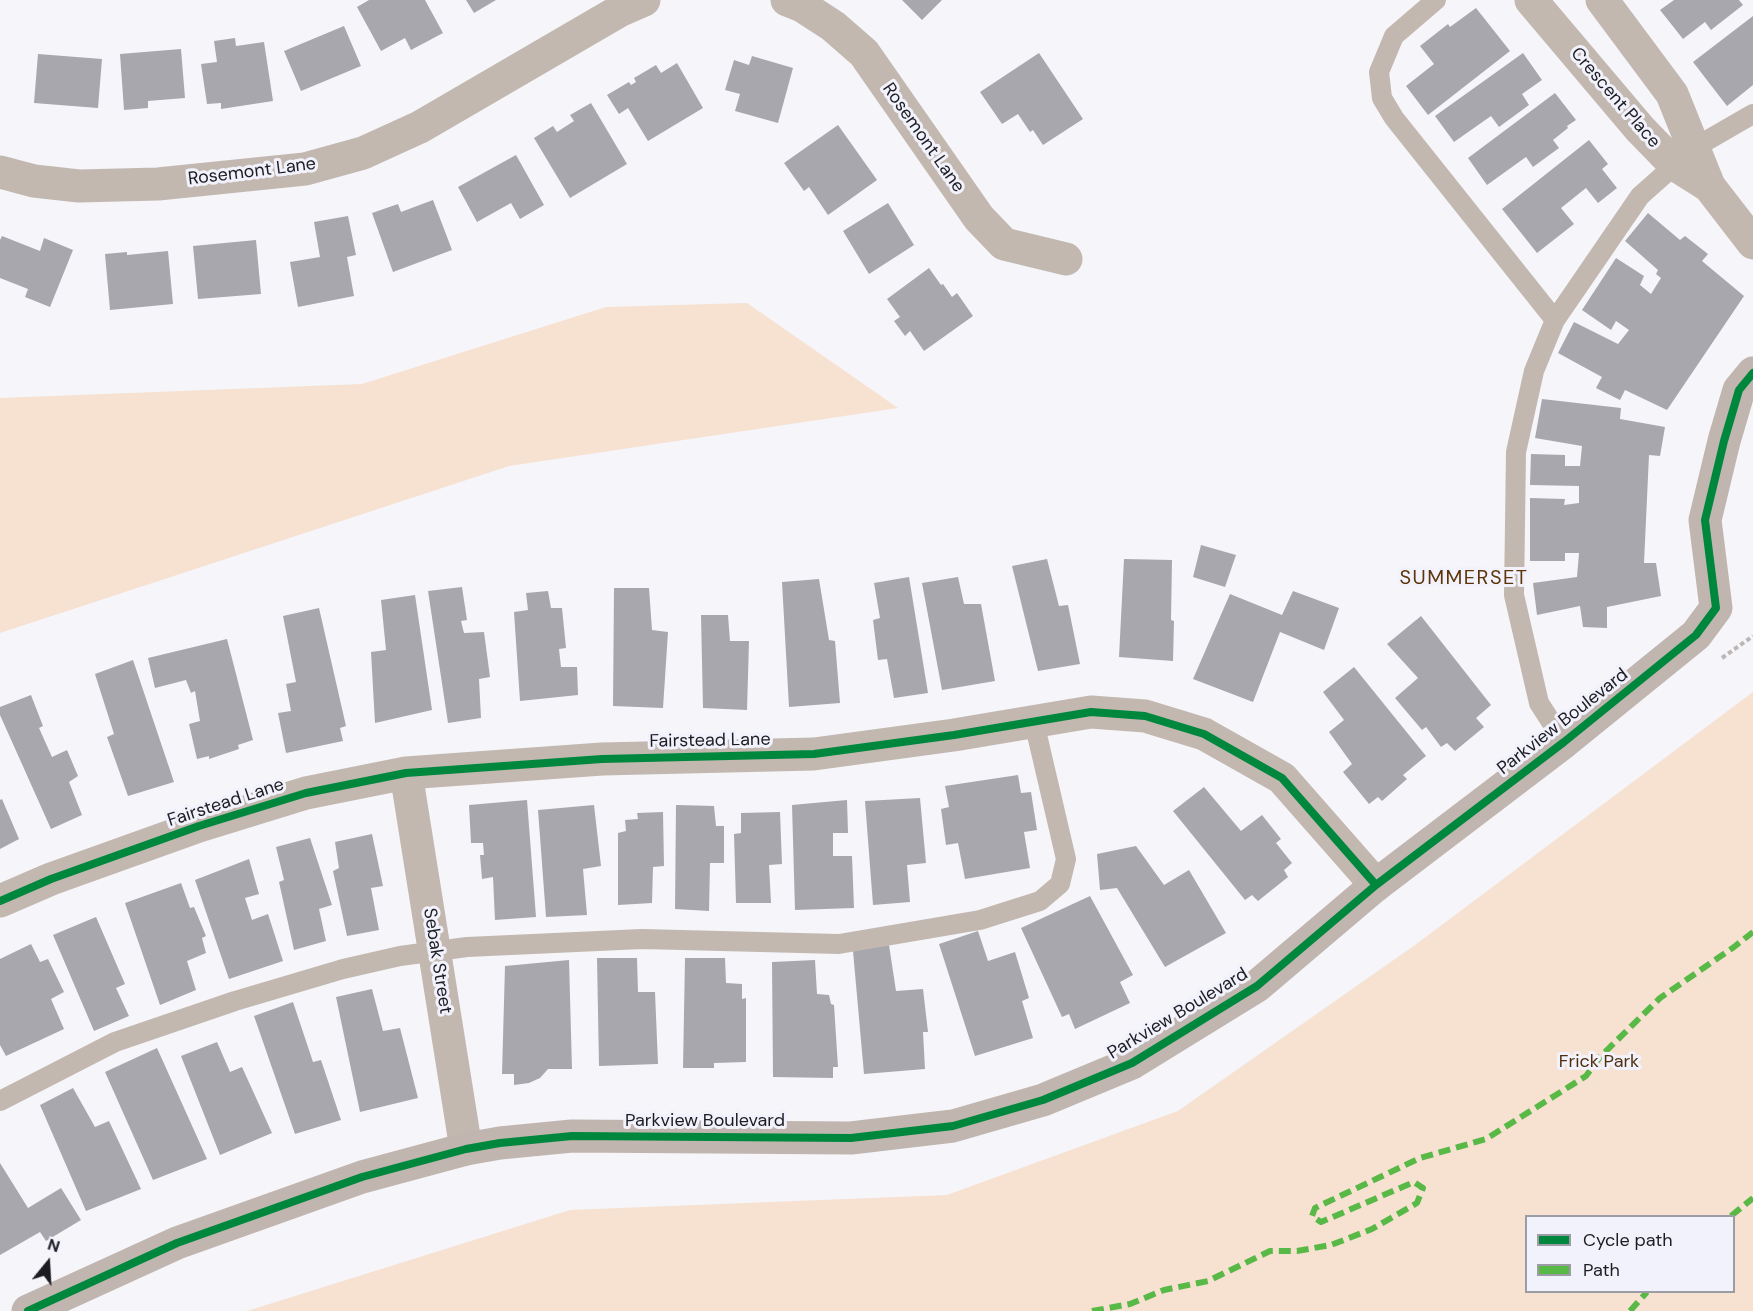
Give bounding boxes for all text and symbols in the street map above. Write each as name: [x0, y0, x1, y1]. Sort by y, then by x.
street label: Crescent Place: [1566, 43, 1664, 153]
street label: Rosemont Lane: [877, 79, 969, 197]
street label: Rosemont Lane: [187, 153, 317, 191]
district label: SUMMERSET: [1399, 567, 1529, 591]
street label: Parkview Boulevard: [1493, 664, 1633, 780]
street label: Fairstead Lane: [649, 729, 771, 753]
street label: Fairstead Lane: [165, 774, 287, 832]
street label: Sebak Street: [418, 907, 456, 1015]
street label: Parkview Boulevard: [1104, 964, 1252, 1064]
park label: Frick Park: [1559, 1051, 1639, 1073]
street label: Parkview Boulevard: [625, 1110, 785, 1132]
legend: [1525, 1215, 1735, 1293]
text: Cycle path: [1583, 1228, 1673, 1252]
north arrow: [18, 1233, 78, 1293]
text: N: [45, 1234, 63, 1257]
text: Path: [1583, 1258, 1620, 1282]

